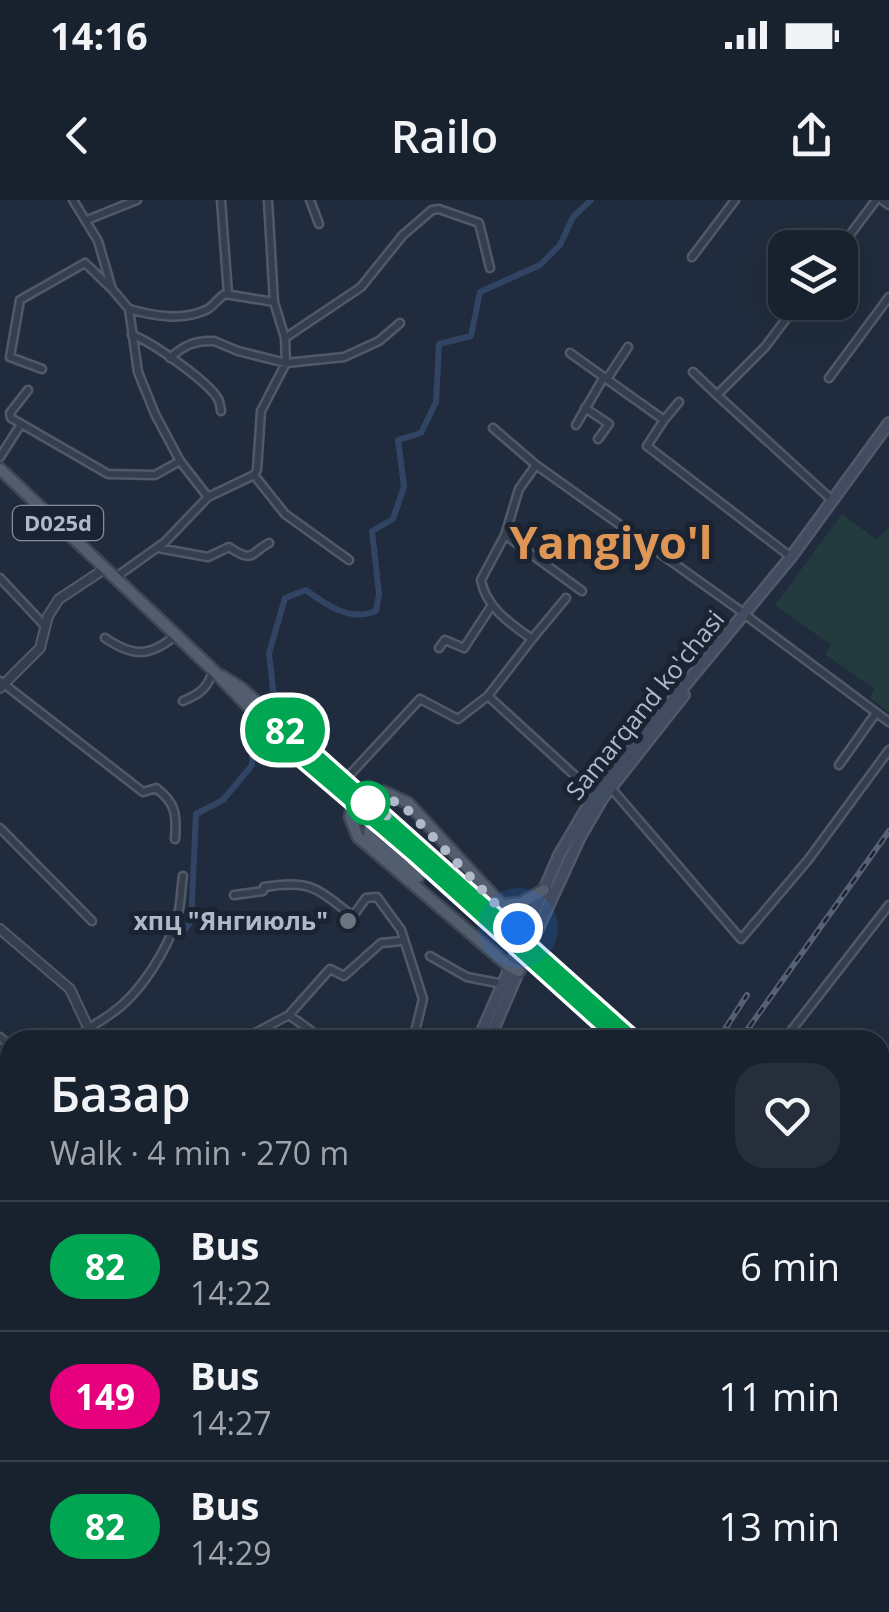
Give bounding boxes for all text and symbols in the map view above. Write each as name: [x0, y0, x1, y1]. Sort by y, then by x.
text: 14:16: [50, 9, 148, 61]
text: Railo: [391, 105, 498, 166]
icon: back: [50, 108, 105, 163]
icon: share: [784, 108, 839, 163]
map controls: [768, 230, 858, 320]
button: layers: [768, 230, 858, 320]
road number: D025d: [13, 506, 103, 540]
district label: Yangiyo'l: [509, 511, 713, 572]
street label: Samarqand ko'chasi: [557, 603, 731, 806]
line badge: 82: [240, 698, 330, 762]
text: 82: [265, 707, 305, 754]
unlabelled marker: [347, 782, 389, 824]
place label: хпц "Янгиюль": [133, 903, 328, 937]
your location: [493, 903, 543, 953]
marker: хпц "Янгиюль": [337, 910, 359, 932]
text: Базар: [50, 1061, 191, 1126]
button: heart: [735, 1063, 840, 1168]
text: Walk · 4 min · 270 m: [50, 1131, 349, 1174]
text: Bus: [190, 1219, 259, 1271]
text: 6 min: [740, 1240, 840, 1292]
text: 82: [85, 1243, 125, 1290]
text: 14:22: [190, 1271, 272, 1314]
text: Bus: [190, 1349, 259, 1401]
text: 11 min: [719, 1370, 840, 1422]
text: 149: [75, 1373, 135, 1420]
text: 14:27: [190, 1401, 272, 1444]
text: Bus: [190, 1479, 259, 1531]
text: 13 min: [719, 1500, 840, 1552]
text: 82: [85, 1503, 125, 1550]
text: 14:29: [190, 1531, 272, 1574]

